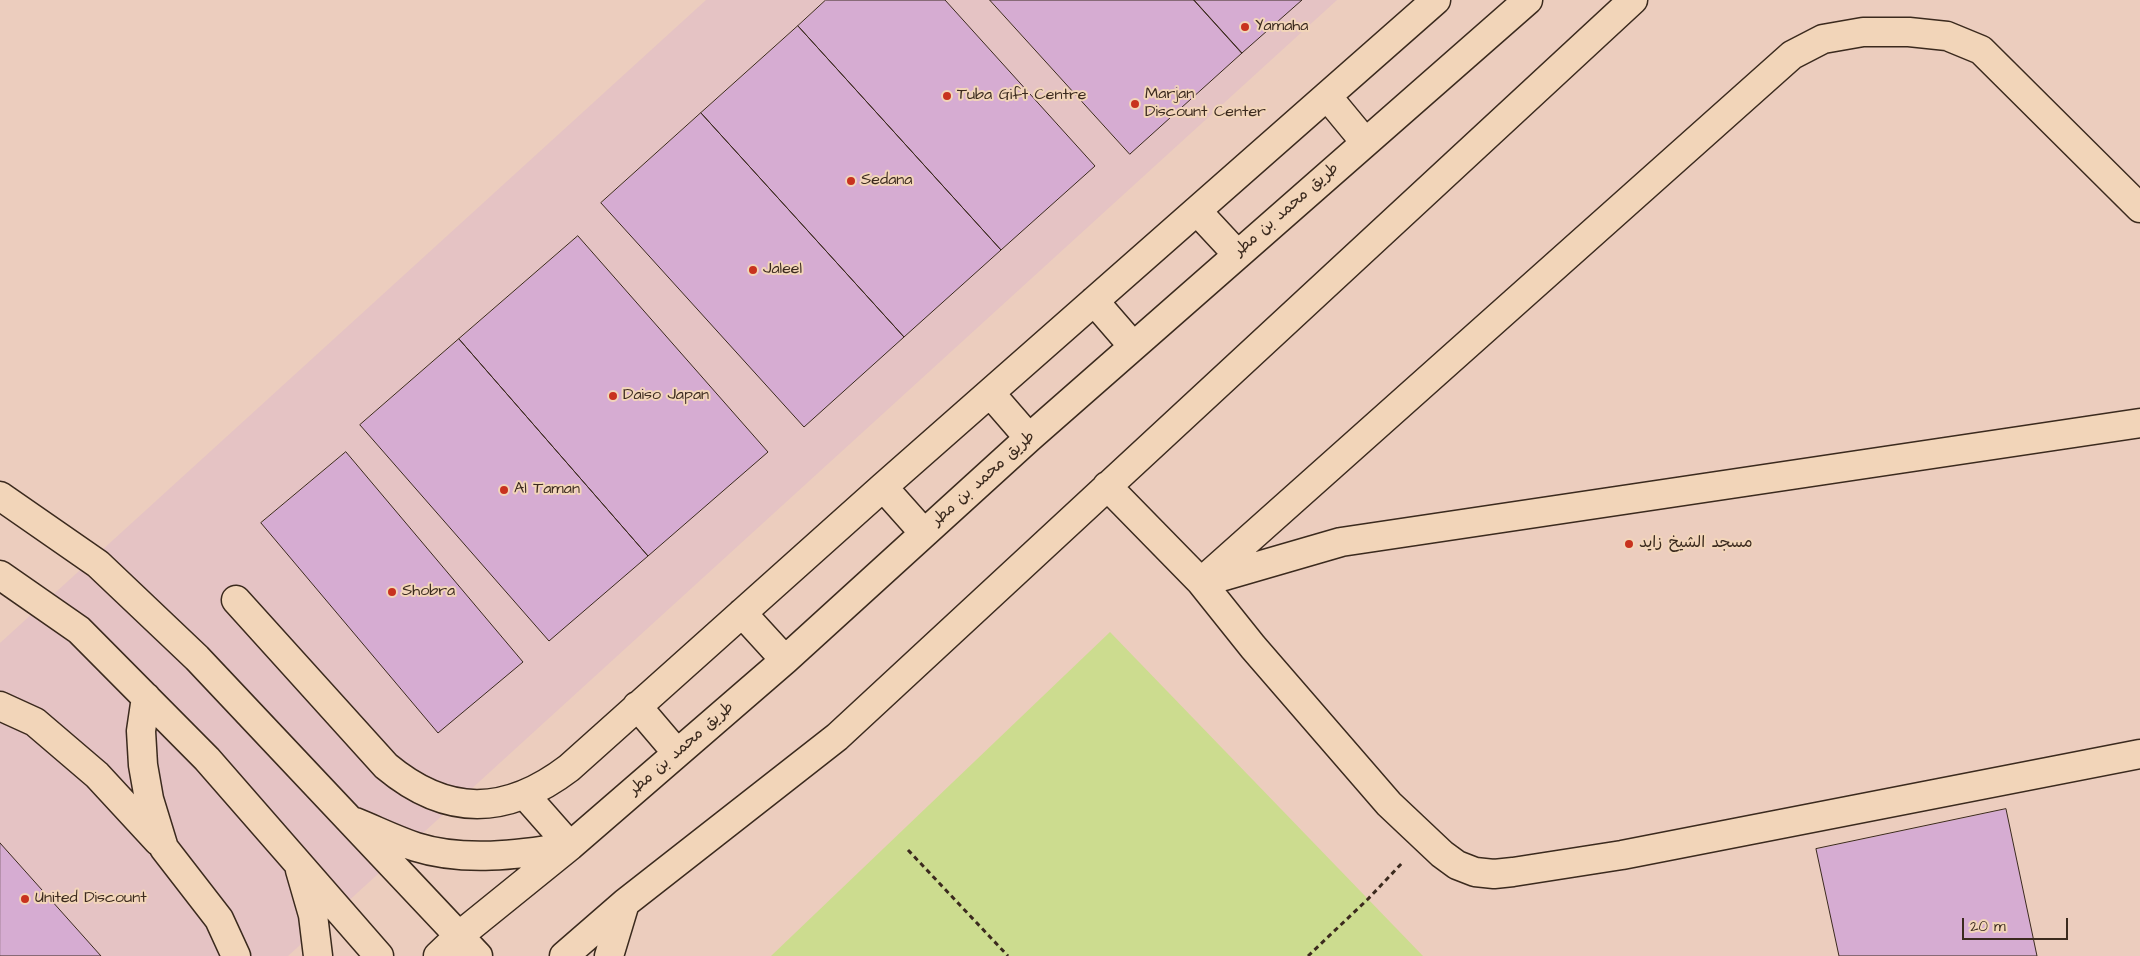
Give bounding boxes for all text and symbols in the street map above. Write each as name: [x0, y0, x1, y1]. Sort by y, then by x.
place label: Yamaha: [1255, 17, 1308, 37]
marker: Yamaha: [1239, 21, 1251, 33]
place label: Marjan Discount Center: [1145, 85, 1266, 123]
place label: Tuba Gift Centre: [957, 86, 1086, 106]
marker: Tuba Gift Centre: [941, 90, 953, 102]
marker: Marjan Discount Center: [1129, 98, 1141, 110]
street label: طريق محمد بن مطر: [1231, 159, 1343, 261]
place label: Sedana: [861, 171, 912, 191]
marker: Sedana: [845, 175, 857, 187]
place label: Jaleel: [763, 260, 802, 280]
marker: Jaleel: [747, 264, 759, 276]
place label: Daiso Japan: [623, 386, 709, 406]
marker: Daiso Japan: [607, 390, 619, 402]
street label: طريق محمد بن مطر: [928, 428, 1040, 530]
place label: Al Taman: [514, 480, 580, 500]
marker: Al Taman: [498, 484, 510, 496]
place label: مسجد الشيخ زايد: [1639, 534, 1753, 554]
marker: مسجد الشيخ زايد: [1623, 538, 1635, 550]
place label: Shobra: [402, 582, 455, 602]
marker: Shobra: [386, 586, 398, 598]
street label: طريق محمد بن مطر: [626, 698, 738, 800]
place label: United Discount: [35, 889, 147, 909]
marker: United Discount: [19, 893, 31, 905]
scale bar: [1965, 908, 2071, 940]
text: 20 m: [1970, 916, 2006, 937]

